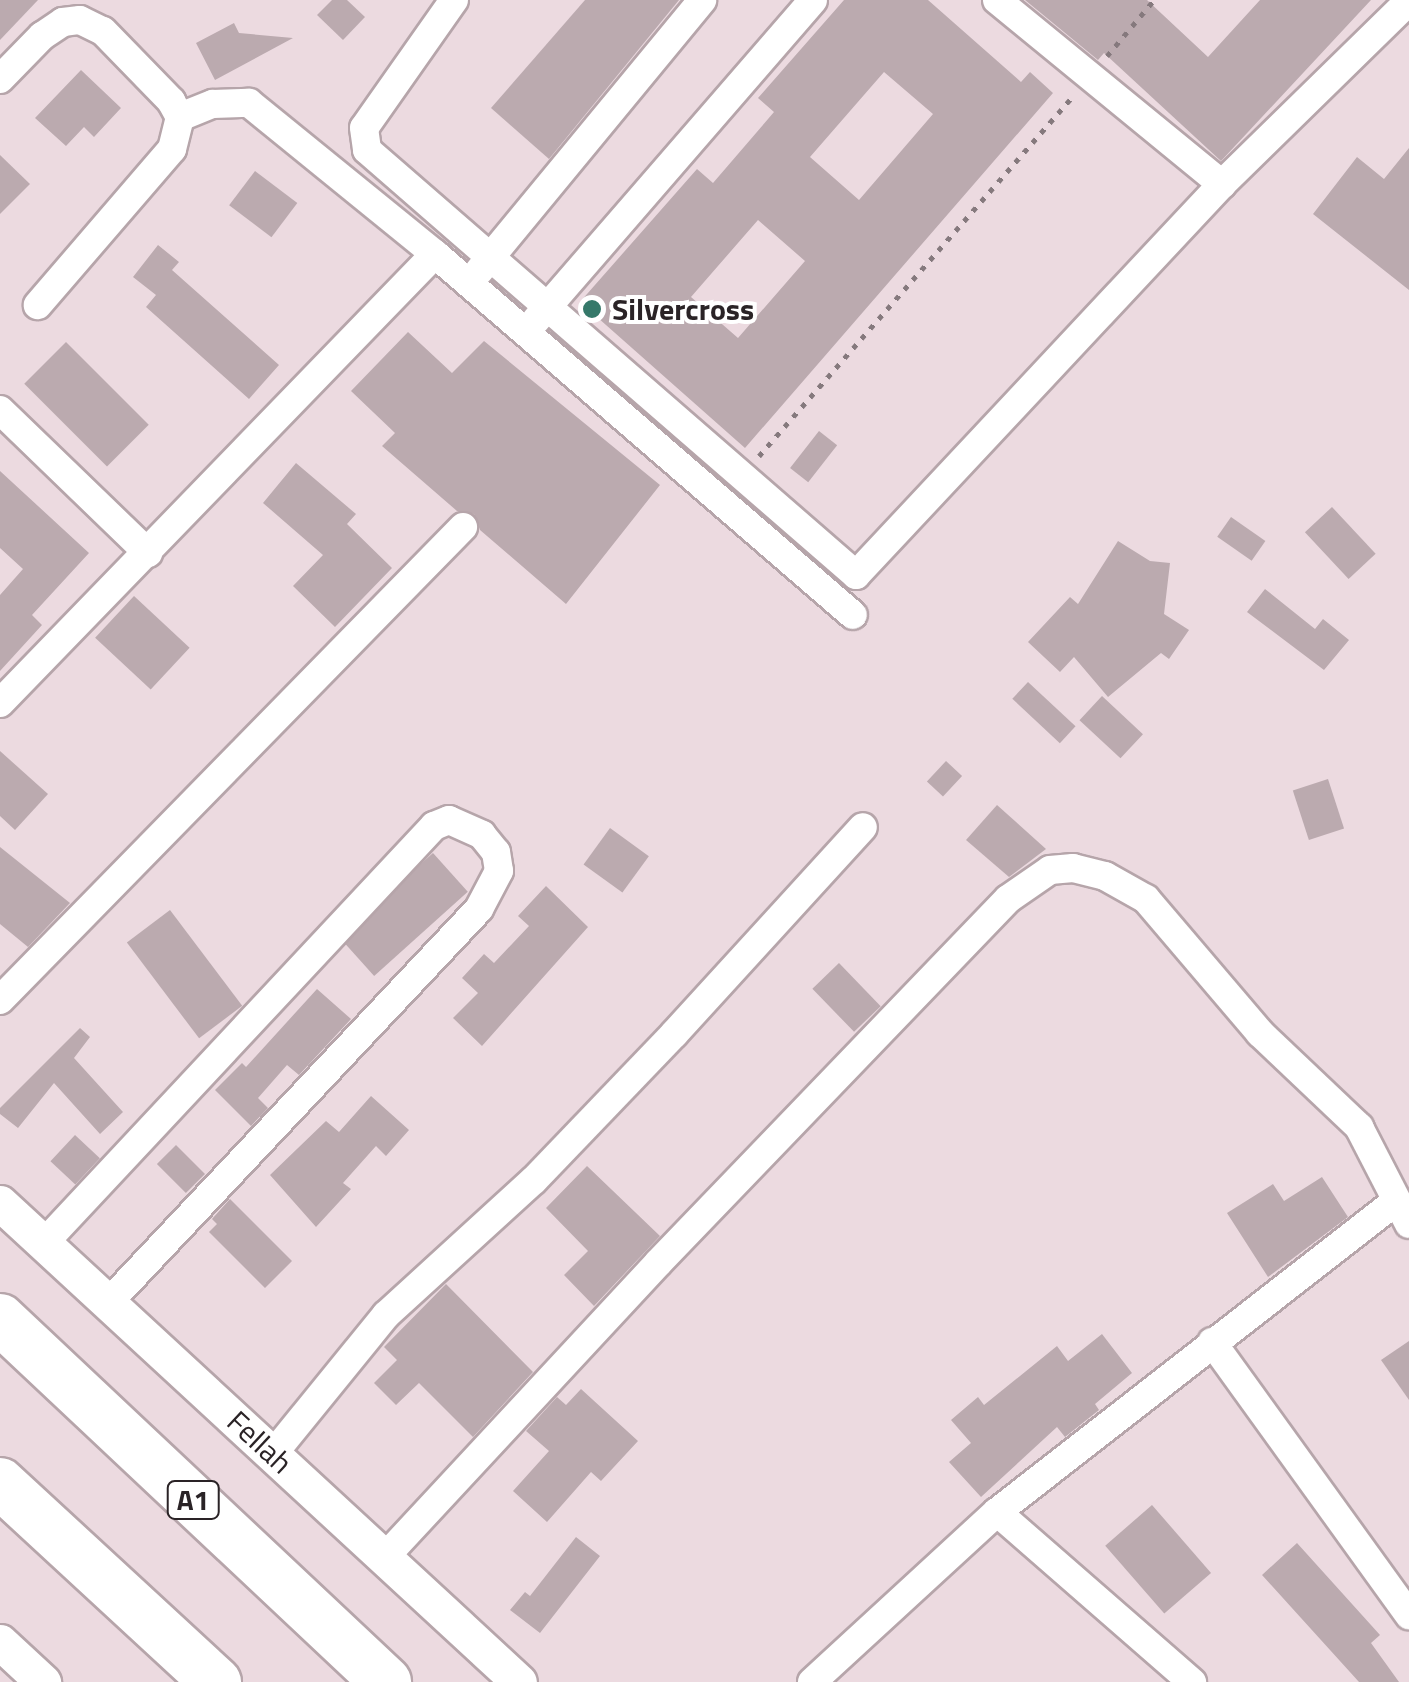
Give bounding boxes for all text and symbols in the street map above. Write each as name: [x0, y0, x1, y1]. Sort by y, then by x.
place label: Silvercross: [612, 291, 754, 327]
marker: Silvercross: [581, 298, 603, 320]
street label: Fellah: [220, 1403, 300, 1481]
road number: A1: [166, 1477, 220, 1523]

